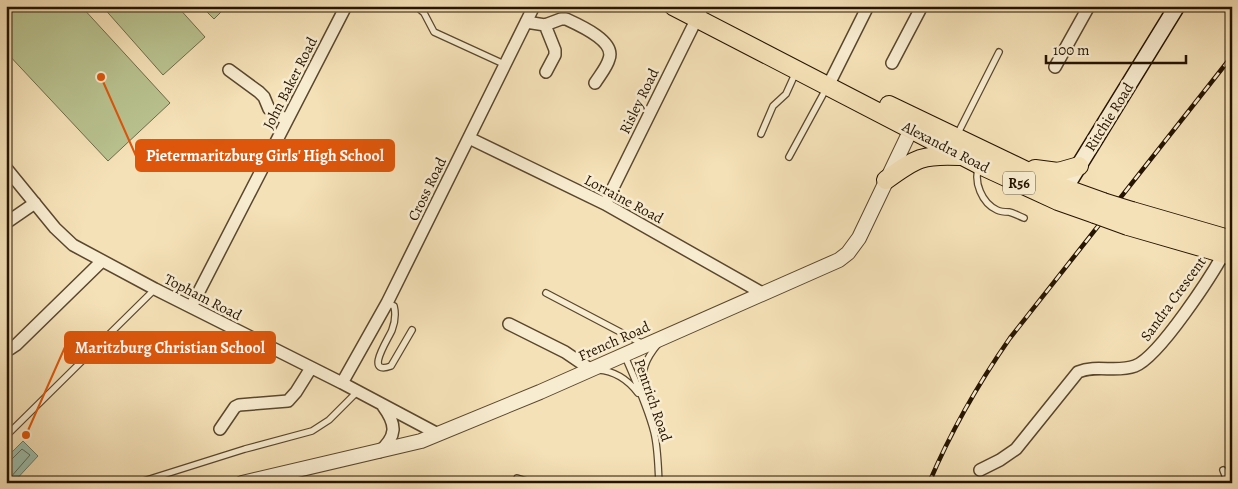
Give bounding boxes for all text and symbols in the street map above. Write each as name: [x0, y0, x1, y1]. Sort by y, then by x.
scale bar: [1046, 32, 1186, 64]
street label: John Baker Road: [258, 33, 322, 132]
text: 100 m: [1053, 40, 1090, 60]
street label: Risley Road: [615, 64, 664, 137]
street label: Ritchie Road: [1080, 78, 1139, 155]
street label: Alexandra Road: [898, 116, 994, 178]
callout: Pietermaritzburg Girls' High School: [136, 140, 394, 171]
text: Pietermaritzburg Girls' High School: [146, 145, 385, 167]
street label: Cross Road: [403, 153, 451, 224]
street label: Lorraine Road: [581, 170, 668, 229]
road number: R56: [1003, 172, 1035, 194]
street label: Sandra Crescent: [1136, 253, 1210, 345]
street label: Topham Road: [161, 269, 246, 325]
street label: French Road: [575, 316, 654, 366]
callout: Maritzburg Christian School: [65, 332, 275, 363]
text: Maritzburg Christian School: [75, 337, 266, 359]
street label: Pentrich Road: [630, 356, 677, 445]

